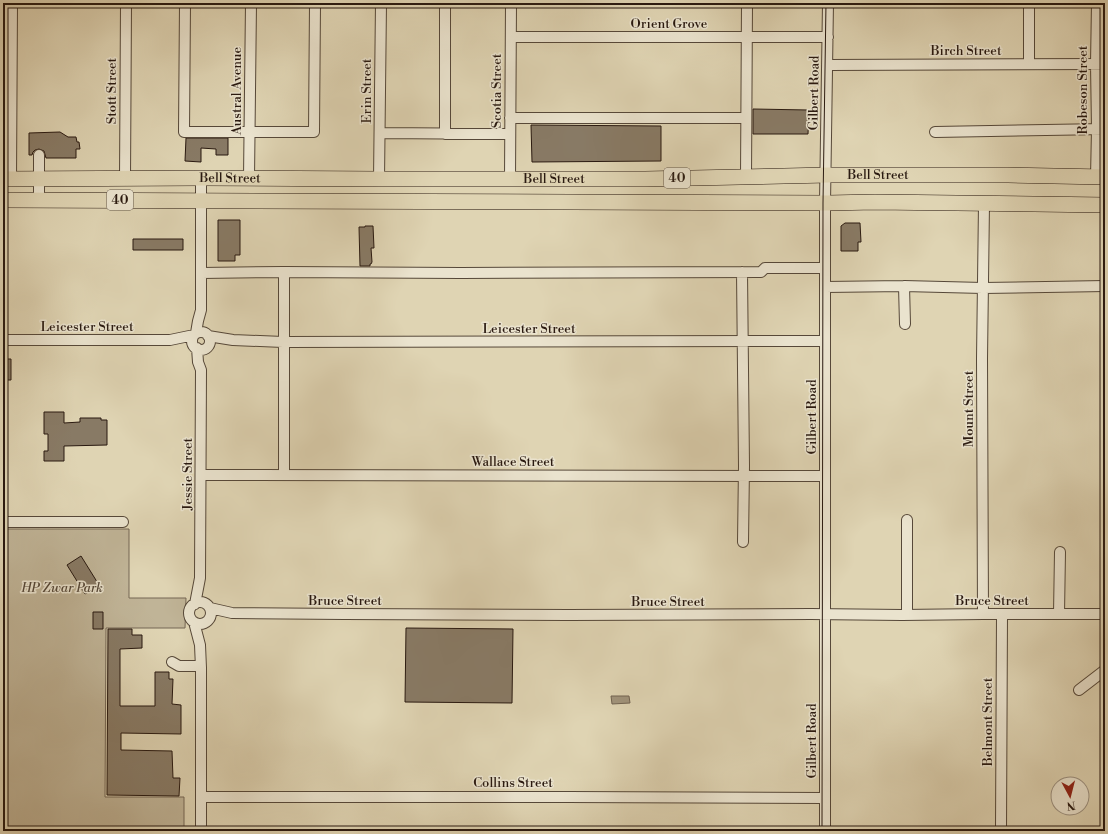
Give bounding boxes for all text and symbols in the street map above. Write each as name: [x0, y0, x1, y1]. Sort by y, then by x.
street label: Orient Grove: [631, 16, 708, 32]
street label: Birch Street: [929, 43, 1002, 59]
street label: Robeson Street: [1075, 45, 1091, 134]
street label: Austral Avenue: [229, 46, 245, 136]
street label: Scotia Street: [489, 53, 505, 128]
street label: Gilbert Road: [805, 55, 823, 131]
street label: Stott Street: [104, 57, 120, 124]
street label: Erin Street: [359, 58, 375, 123]
street label: Bell Street: [846, 167, 909, 183]
road number: 40: [664, 168, 690, 188]
street label: Bell Street: [198, 170, 261, 186]
street label: Bell Street: [522, 171, 585, 187]
road number: 40: [107, 190, 133, 210]
street label: Leicester Street: [40, 319, 134, 335]
street label: Leicester Street: [482, 321, 576, 337]
street label: Mount Street: [961, 370, 977, 447]
street label: Gilbert Road: [804, 379, 820, 455]
street label: Jessie Street: [180, 437, 196, 511]
street label: Wallace Street: [471, 454, 555, 470]
park label: HP Zwar Park: [20, 580, 103, 596]
street label: Bruce Street: [307, 593, 382, 609]
street label: Bruce Street: [954, 593, 1029, 609]
street label: Bruce Street: [630, 594, 705, 610]
street label: Belmont Street: [980, 677, 996, 767]
street label: Gilbert Road: [804, 703, 820, 779]
street label: Collins Street: [473, 775, 553, 791]
north arrow: [1050, 776, 1090, 816]
text: N: [1066, 797, 1076, 812]

